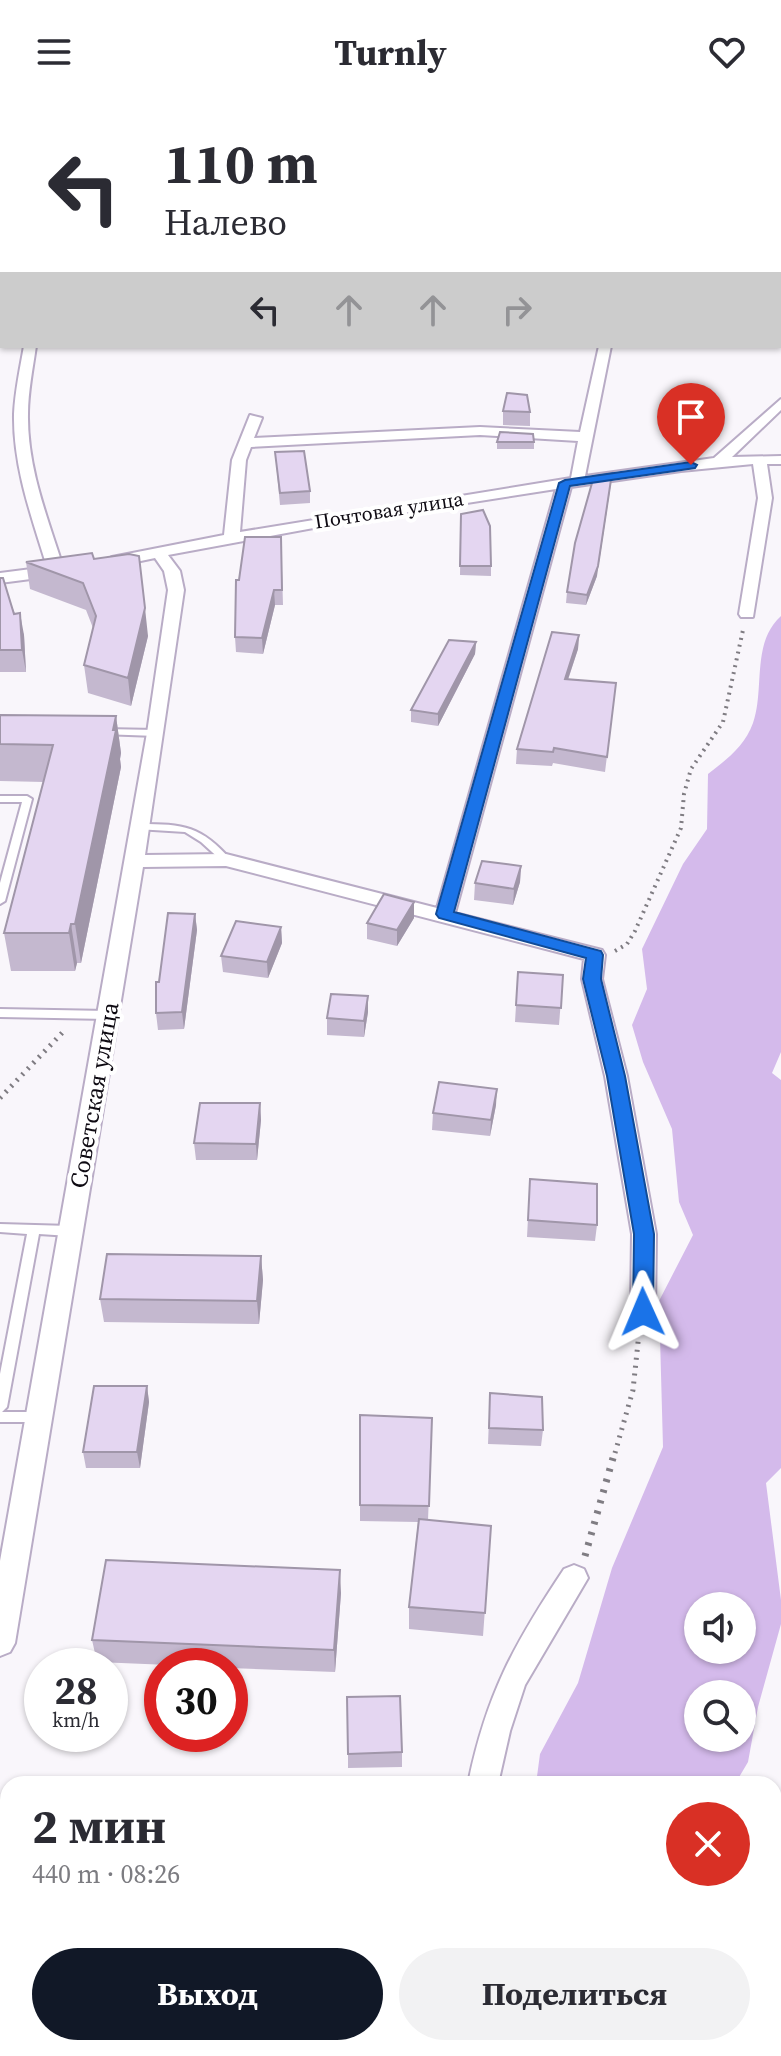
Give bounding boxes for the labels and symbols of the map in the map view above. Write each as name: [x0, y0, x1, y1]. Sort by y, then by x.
pin: [657, 383, 725, 465]
street label: Почтовая улица: [313, 484, 466, 536]
street label: Советская улица: [61, 999, 127, 1191]
position arrow: [601, 1270, 685, 1354]
speed limit sign: 30: [144, 1648, 248, 1752]

